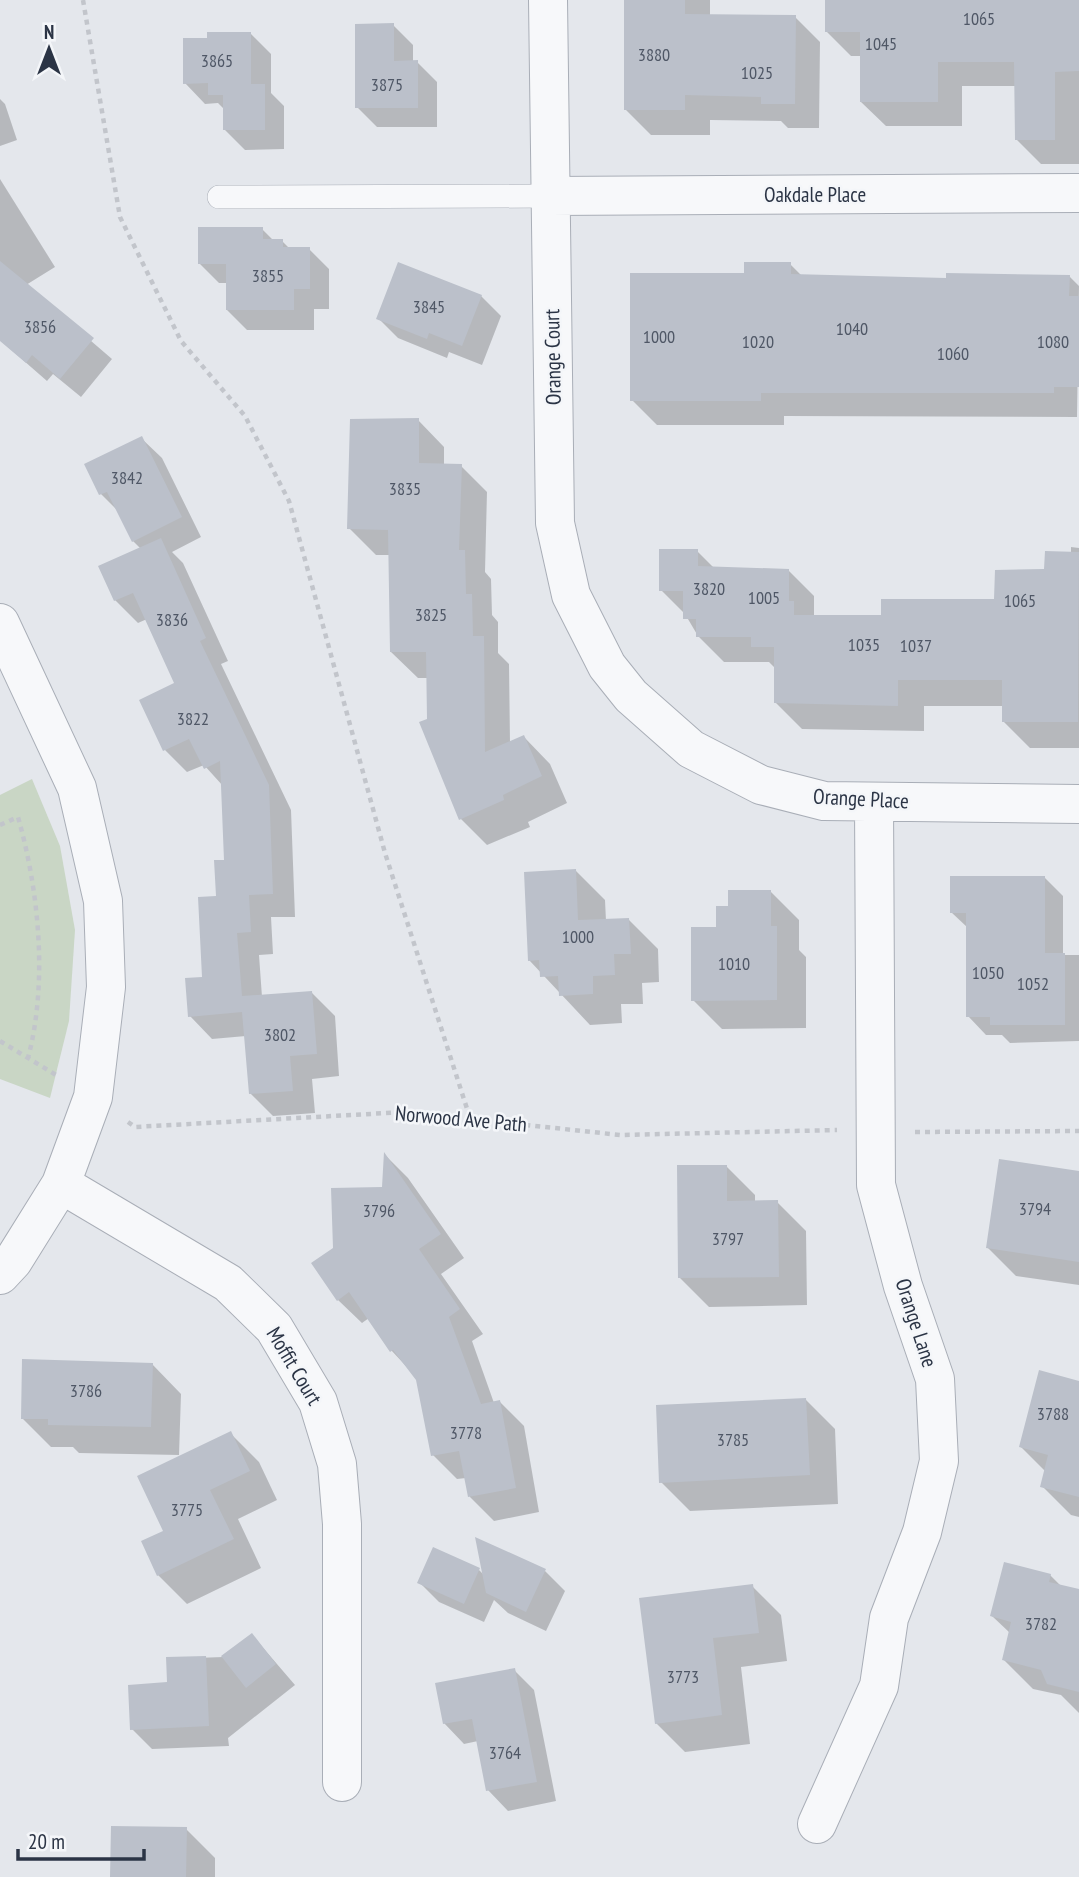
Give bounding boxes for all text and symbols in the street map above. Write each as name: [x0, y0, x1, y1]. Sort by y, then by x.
house number: 1065: [963, 7, 995, 30]
north arrow: [14, 14, 84, 84]
text: N: [44, 20, 54, 44]
house number: 1045: [865, 32, 897, 55]
house number: 3880: [638, 43, 670, 66]
house number: 3865: [201, 49, 233, 72]
house number: 1025: [741, 61, 773, 84]
house number: 3875: [371, 73, 403, 96]
street label: Oakdale Place: [764, 181, 866, 208]
house number: 3855: [252, 264, 284, 287]
house number: 3845: [413, 295, 445, 318]
street label: Orange Court: [538, 308, 567, 405]
house number: 3856: [24, 315, 56, 338]
house number: 1040: [836, 317, 868, 340]
house number: 1000: [643, 325, 675, 348]
house number: 1020: [742, 330, 774, 353]
house number: 1080: [1037, 330, 1069, 353]
house number: 1060: [937, 342, 969, 365]
house number: 3842: [111, 466, 143, 489]
house number: 3835: [389, 477, 421, 500]
house number: 3820: [693, 577, 725, 600]
house number: 1005: [748, 586, 780, 609]
house number: 1065: [1004, 589, 1036, 612]
house number: 3825: [415, 603, 447, 626]
house number: 3836: [156, 608, 188, 631]
house number: 1035: [848, 633, 880, 656]
house number: 1037: [900, 634, 932, 657]
house number: 3822: [177, 707, 209, 730]
street label: Orange Place: [813, 783, 909, 814]
house number: 1000: [562, 925, 594, 948]
house number: 1010: [718, 952, 750, 975]
house number: 1050: [972, 961, 1004, 984]
house number: 1052: [1017, 972, 1049, 995]
house number: 3802: [264, 1023, 296, 1046]
street label: Norwood Ave Path: [394, 1099, 528, 1138]
house number: 3794: [1019, 1197, 1051, 1220]
house number: 3796: [363, 1199, 395, 1222]
house number: 3797: [712, 1227, 744, 1250]
street label: Orange Lane: [889, 1275, 944, 1371]
street label: Moffit Court: [261, 1322, 328, 1410]
house number: 3786: [70, 1379, 102, 1402]
house number: 3788: [1037, 1402, 1069, 1425]
house number: 3778: [450, 1421, 482, 1444]
house number: 3785: [717, 1428, 749, 1451]
house number: 3775: [171, 1498, 203, 1521]
house number: 3782: [1025, 1612, 1057, 1635]
house number: 3773: [667, 1665, 699, 1688]
house number: 3764: [489, 1741, 521, 1764]
scale bar: [18, 1818, 144, 1862]
text: 20 m: [28, 1828, 65, 1855]

